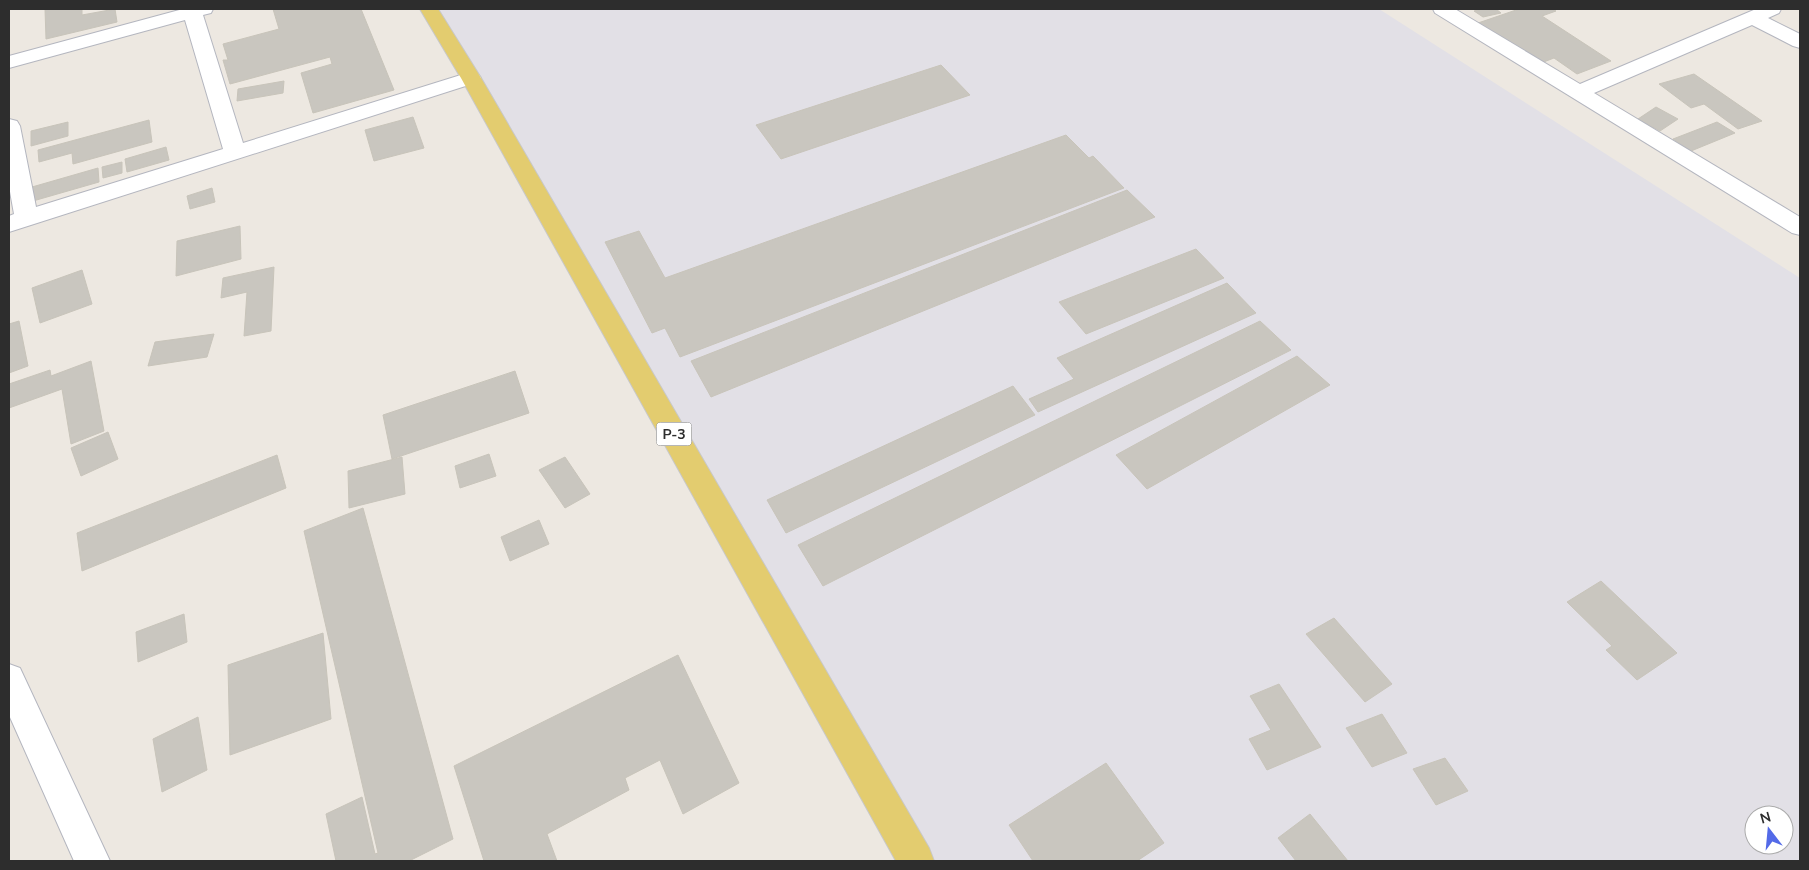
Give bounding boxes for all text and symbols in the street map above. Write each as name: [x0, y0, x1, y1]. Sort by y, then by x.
road number: P-3: [656, 422, 692, 446]
north arrow: [1744, 805, 1794, 855]
text: N: [1758, 807, 1773, 829]

